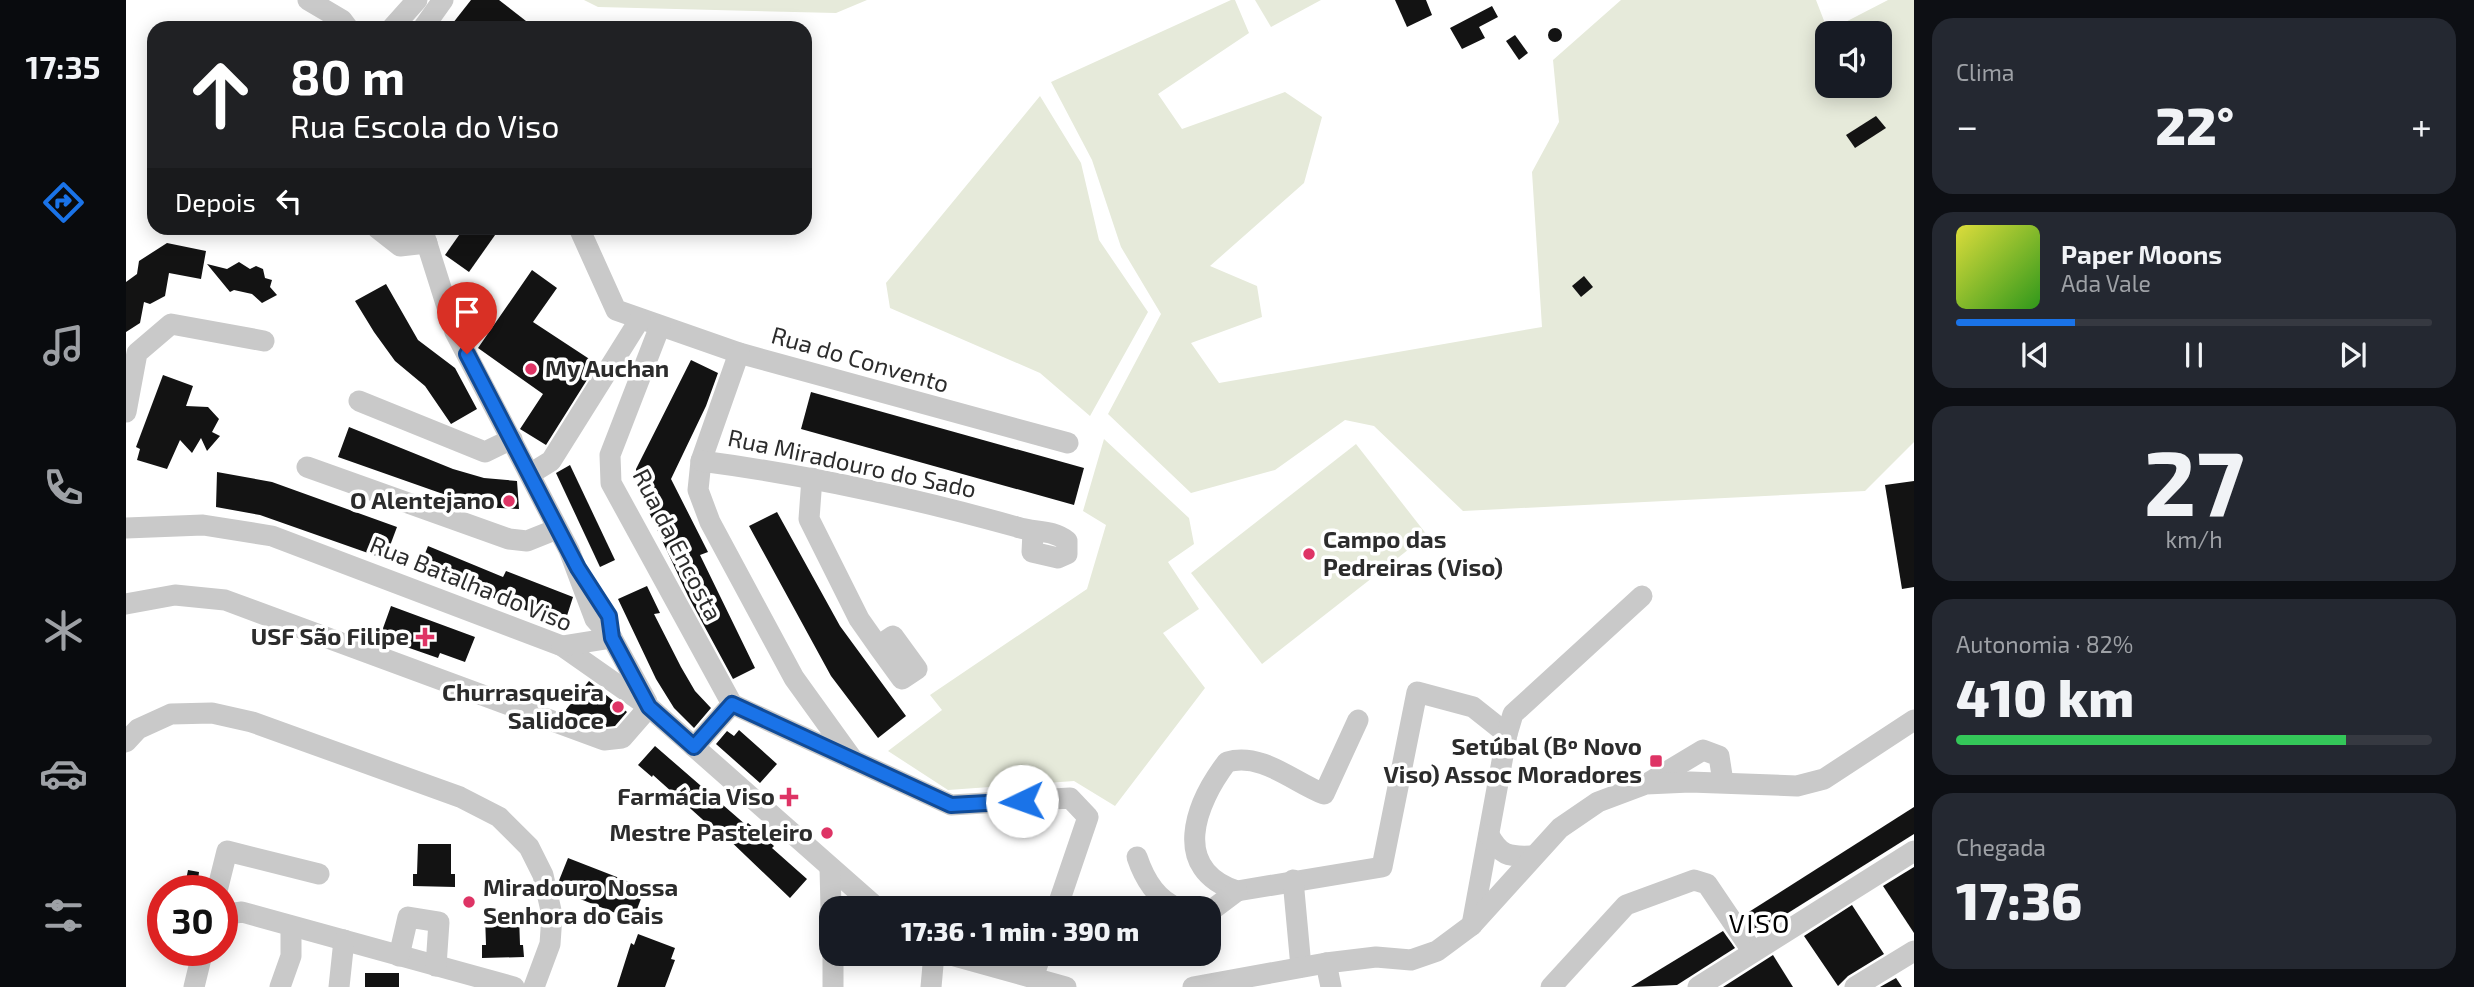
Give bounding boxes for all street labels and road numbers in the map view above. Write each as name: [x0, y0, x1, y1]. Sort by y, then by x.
street label: Rua do Convento: [768, 319, 952, 398]
street label: Rua Miradouro do Sado: [726, 422, 979, 503]
street label: Rua da Encosta: [628, 464, 729, 625]
street label: Rua Batalha do Viso: [366, 529, 577, 636]

